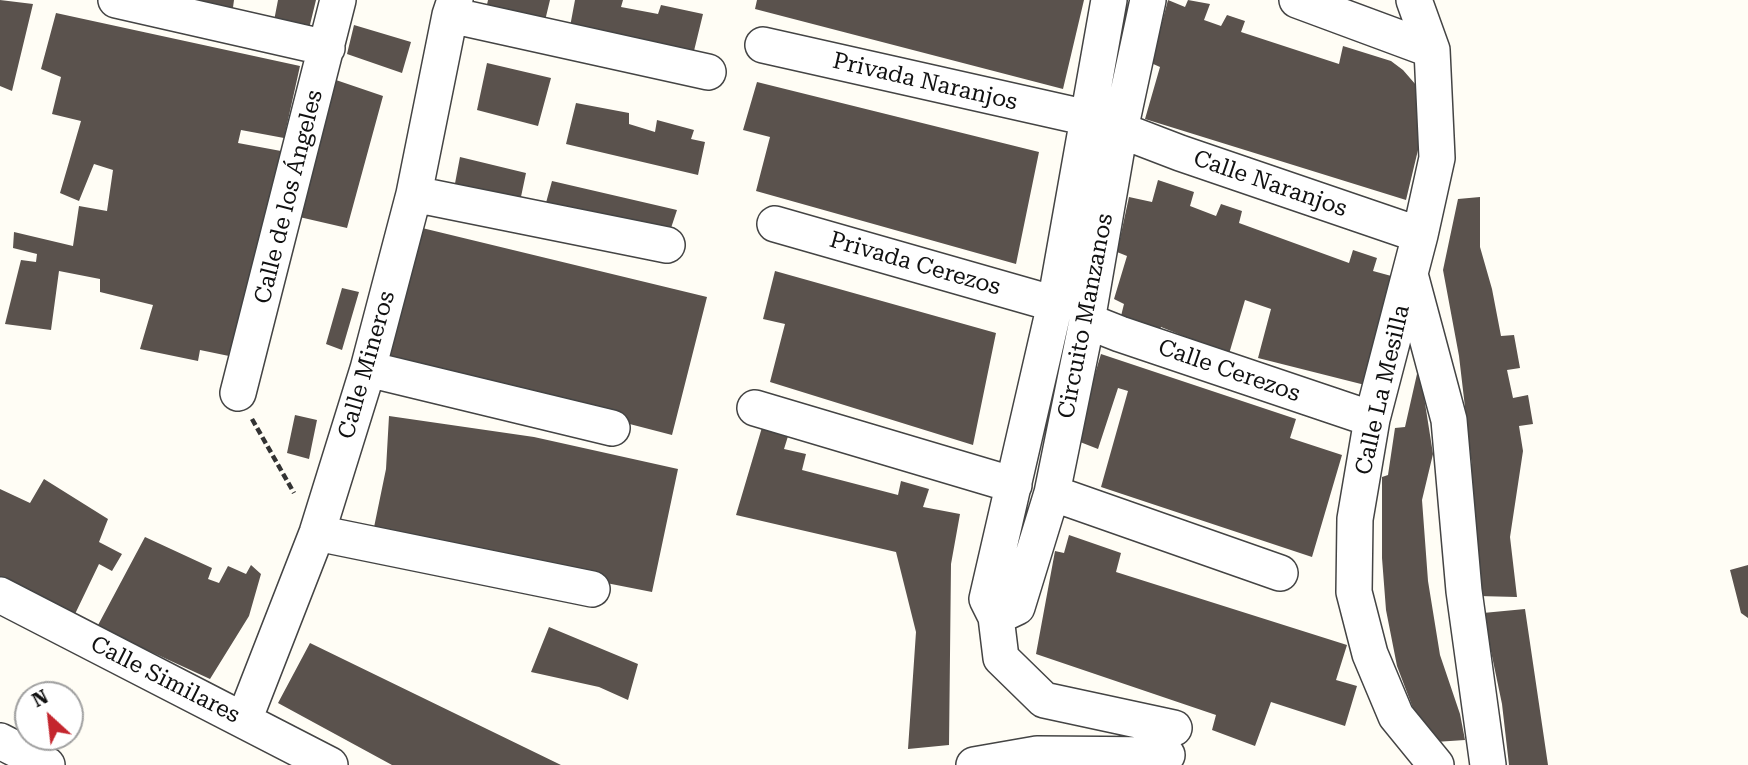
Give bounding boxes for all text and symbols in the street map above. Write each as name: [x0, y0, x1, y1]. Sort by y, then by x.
street label: Privada Naranjos: [830, 47, 1020, 117]
street label: Calle de los Ángeles: [249, 87, 329, 307]
street label: Calle Naranjos: [1190, 145, 1350, 223]
street label: Circuito Manzanos: [1053, 211, 1119, 421]
street label: Privada Cerezos: [826, 226, 1004, 302]
street label: Calle Mineros: [333, 288, 401, 442]
street label: Calle La Mesilla: [1350, 302, 1416, 478]
street label: Calle Cerezos: [1154, 334, 1304, 408]
street label: Calle Similares: [86, 630, 244, 730]
north arrow: [14, 681, 84, 751]
text: N: [28, 685, 52, 712]

